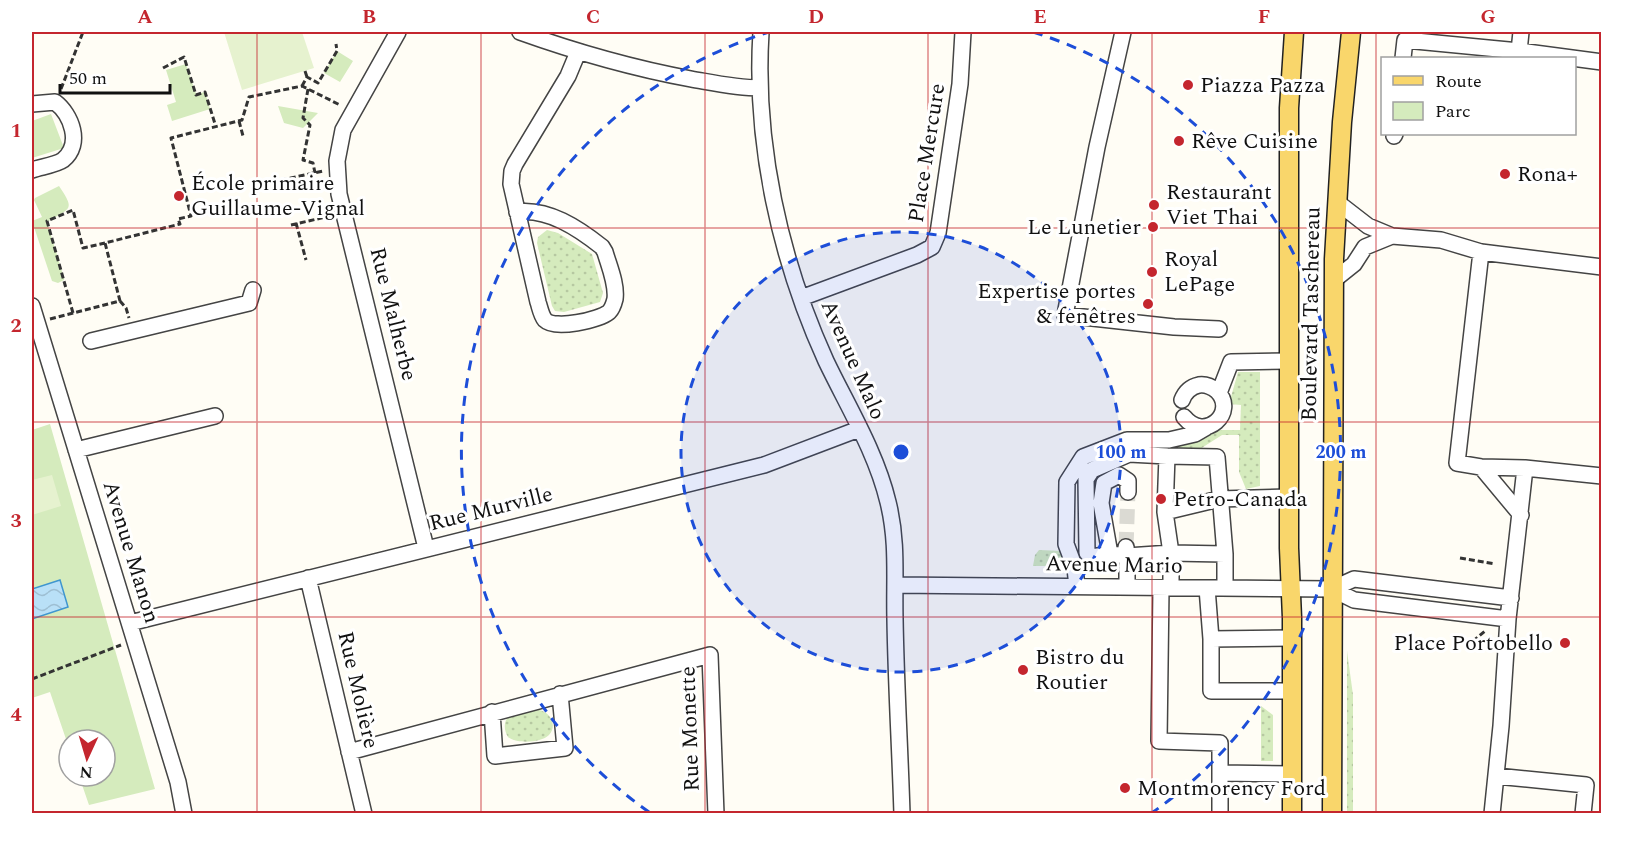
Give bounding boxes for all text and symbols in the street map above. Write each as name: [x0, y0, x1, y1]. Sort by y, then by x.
text: A: [137, 2, 153, 32]
text: B: [362, 2, 376, 32]
text: C: [586, 2, 600, 32]
text: D: [808, 2, 824, 32]
text: E: [1033, 2, 1047, 32]
text: F: [1258, 2, 1270, 32]
text: G: [1480, 2, 1496, 32]
scale bar: [60, 57, 170, 95]
legend: [1381, 57, 1576, 135]
text: 50 m: [69, 65, 107, 92]
text: Route: [1435, 68, 1482, 95]
place label: Piazza Pazza: [1200, 69, 1325, 102]
marker: Piazza Pazza: [1181, 78, 1195, 92]
street label: Place Mercure: [900, 81, 954, 225]
text: Parc: [1435, 98, 1471, 125]
text: 1: [10, 116, 22, 146]
place label: Rêve Cuisine: [1191, 125, 1318, 158]
marker: Rêve Cuisine: [1172, 134, 1186, 148]
place label: Rona+: [1517, 158, 1578, 191]
place label: École primaire Guillaume-Vignal: [191, 167, 365, 225]
marker: Rona+: [1498, 167, 1512, 181]
place label: Restaurant Viet Thai: [1166, 176, 1272, 234]
marker: École primaire Guillaume-Vignal: [172, 189, 186, 203]
marker: Restaurant Viet Thai: [1147, 198, 1161, 212]
street label: Boulevard Taschereau: [1293, 206, 1329, 422]
place label: Le Lunetier: [1027, 211, 1141, 244]
marker: Le Lunetier: [1146, 220, 1160, 234]
place label: Royal LePage: [1164, 243, 1235, 301]
street label: Rue Malherbe: [360, 244, 426, 384]
marker: Royal LePage: [1145, 265, 1159, 279]
place label: Expertise portes & fenêtres: [977, 275, 1136, 333]
street label: Avenue Malo: [812, 295, 894, 425]
marker: Expertise portes & fenêtres: [1141, 297, 1155, 311]
text: 2: [10, 311, 22, 341]
text: 100 m: [1095, 439, 1147, 466]
text: 200 m: [1315, 439, 1367, 466]
centre of rings: [891, 442, 911, 462]
street label: Avenue Manon: [94, 477, 168, 627]
street label: Rue Murville: [426, 478, 556, 540]
place label: Petro-Canada: [1173, 483, 1308, 516]
marker: Petro-Canada: [1154, 492, 1168, 506]
text: 3: [10, 506, 22, 536]
street label: Avenue Mario: [1045, 547, 1183, 583]
place label: Place Portobello: [1393, 627, 1553, 660]
street label: Rue Molière: [328, 628, 388, 752]
marker: Place Portobello: [1558, 636, 1572, 650]
place label: Bistro du Routier: [1035, 641, 1124, 699]
marker: Bistro du Routier: [1016, 663, 1030, 677]
street label: Rue Monette: [671, 666, 709, 792]
text: 4: [10, 700, 22, 730]
north arrow: [57, 728, 117, 788]
text: N: [79, 760, 93, 784]
place label: Montmorency Ford: [1137, 772, 1326, 805]
marker: Montmorency Ford: [1118, 781, 1132, 795]

